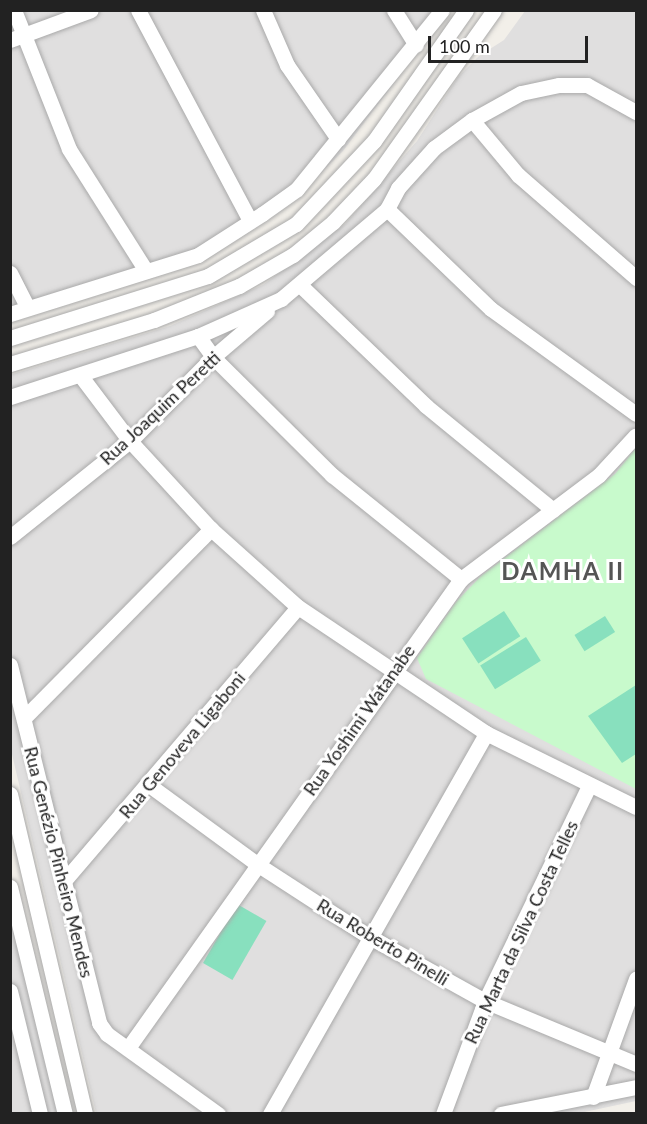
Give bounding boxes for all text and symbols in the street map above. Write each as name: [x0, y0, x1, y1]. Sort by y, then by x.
scale bar: [431, 24, 592, 62]
text: 100 m: [439, 35, 490, 57]
street label: Rua Joaquim Peretti: [95, 347, 225, 469]
district label: DAMHA II: [501, 557, 625, 585]
street label: Rua Yoshimi Watanabe: [298, 640, 420, 800]
street label: Rua Genoveva Ligaboni: [114, 667, 250, 823]
street label: Rua Genézio Pinheiro Mendes: [20, 744, 98, 980]
street label: Rua Marta da Silva Costa Telles: [460, 817, 582, 1047]
street label: Rua Roberto Pinelli: [313, 894, 453, 990]

